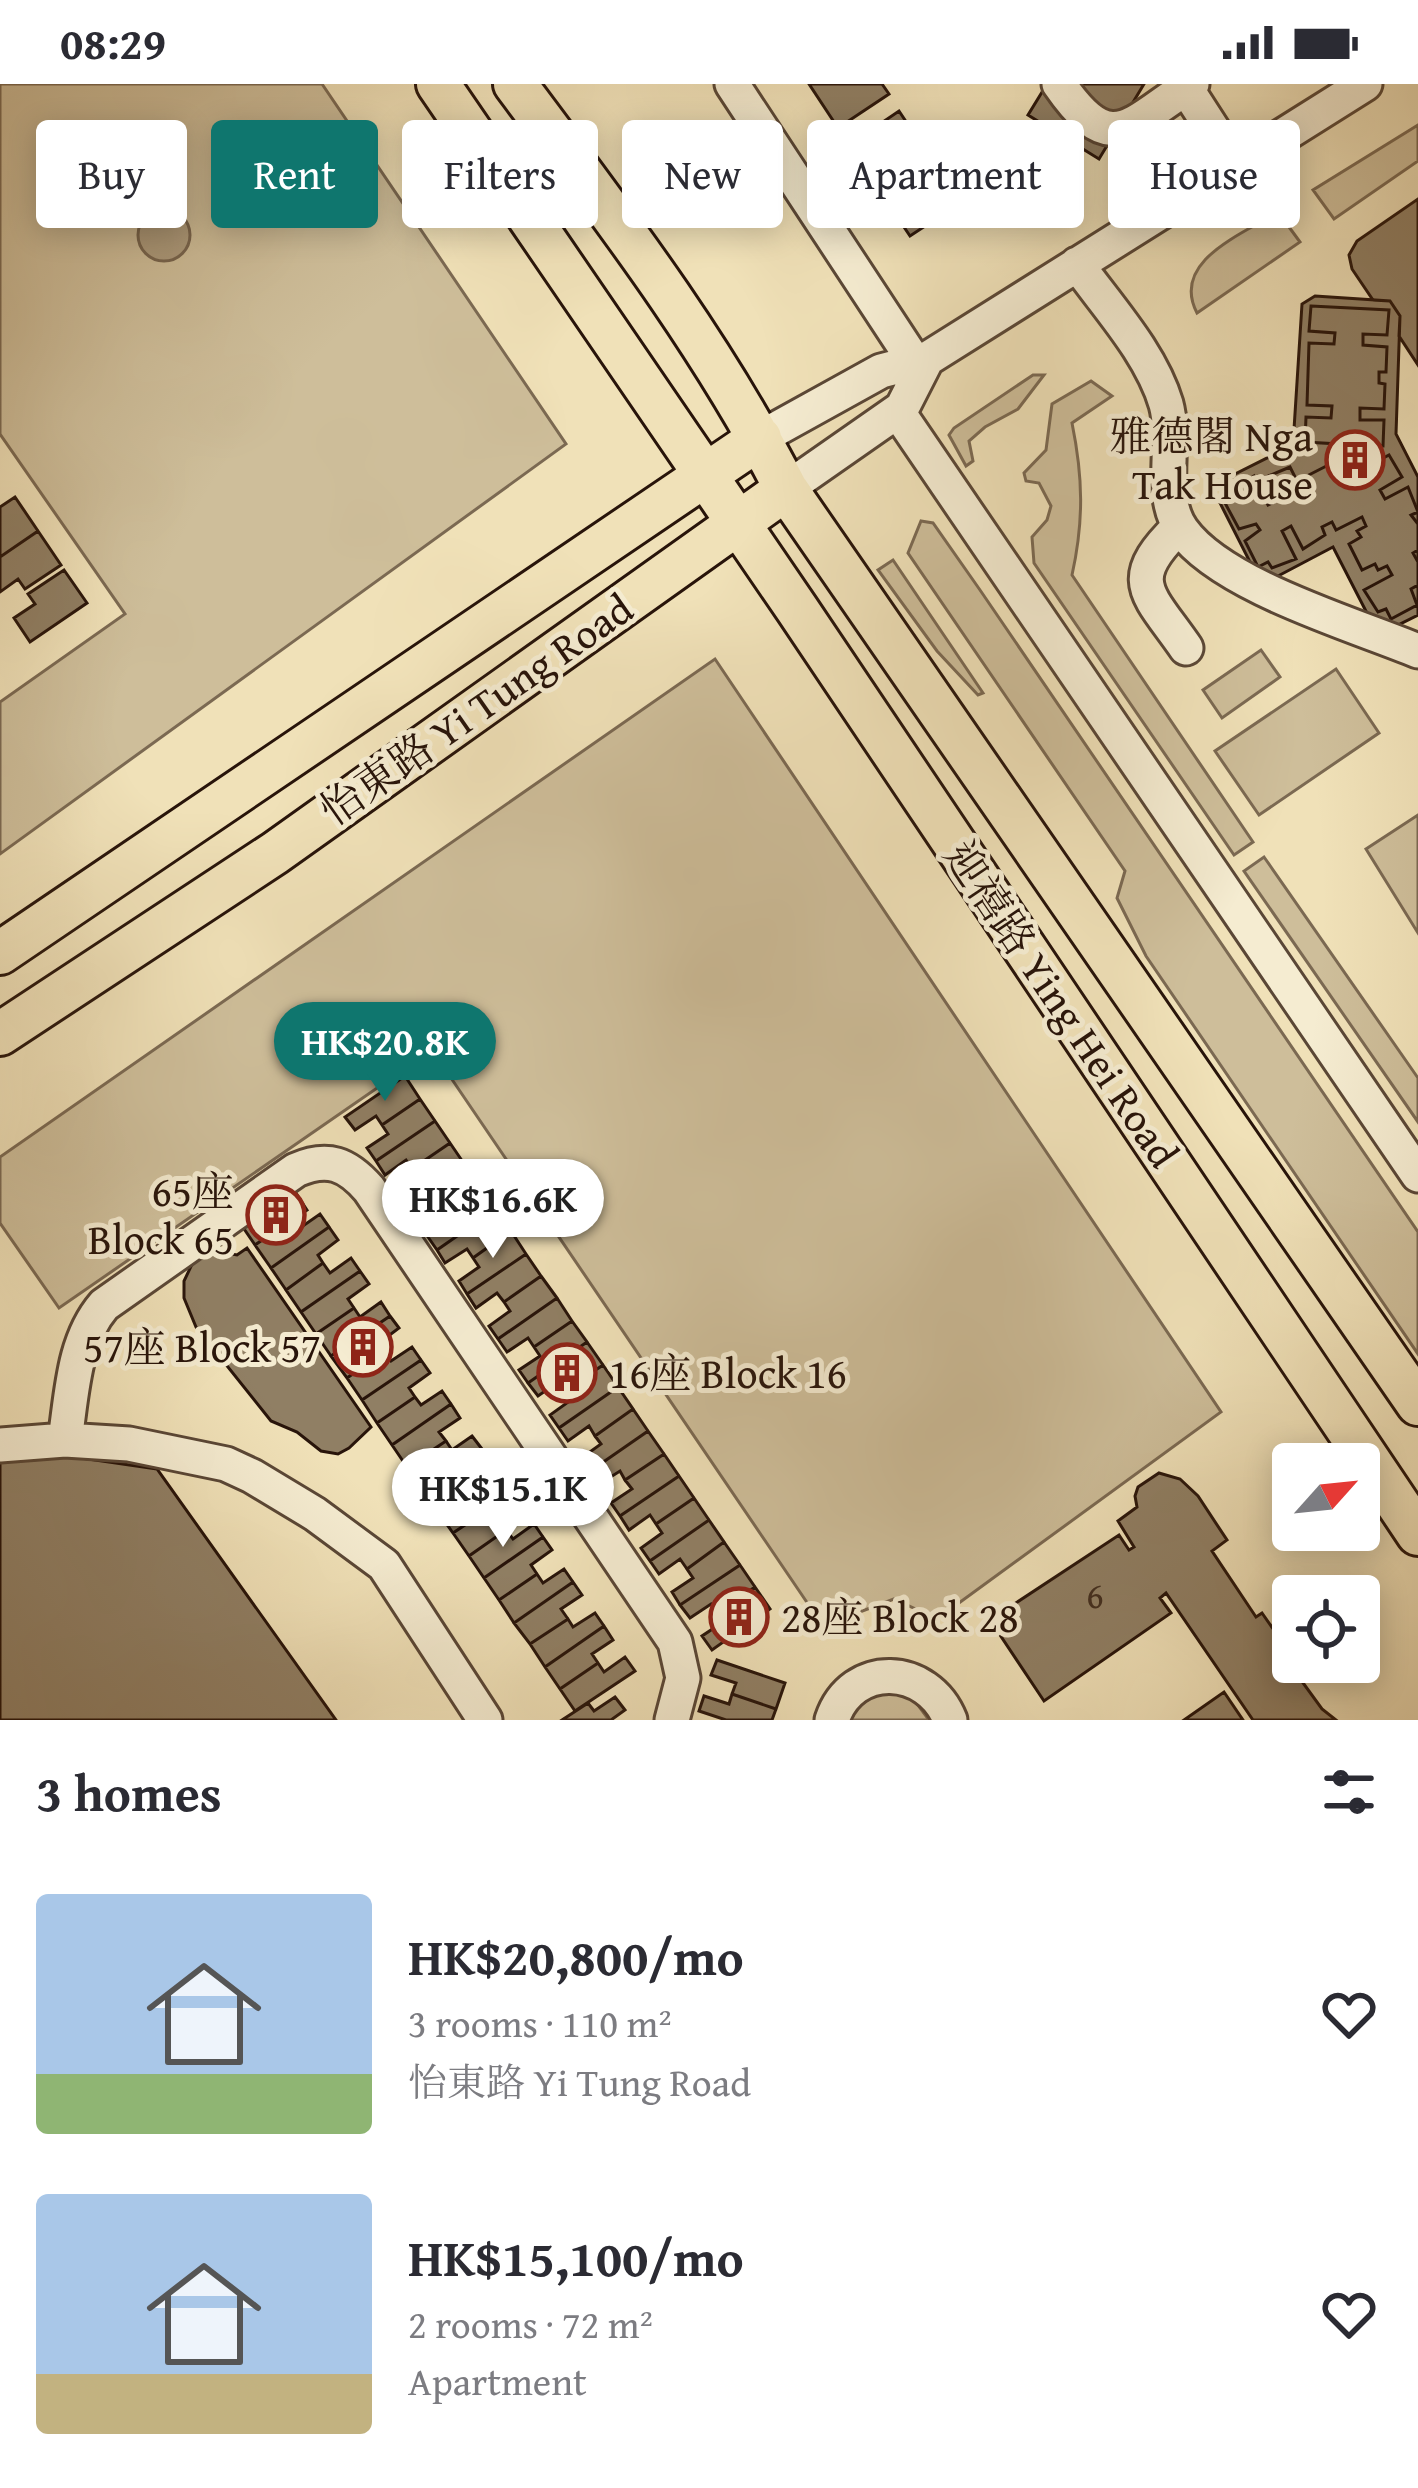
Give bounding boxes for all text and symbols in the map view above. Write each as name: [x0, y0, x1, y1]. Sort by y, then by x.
text: 08:29: [60, 10, 166, 75]
chip: Buy: [36, 120, 187, 228]
chip: Rent: [211, 120, 378, 228]
chip: Filters: [402, 120, 598, 228]
chip: New: [622, 120, 783, 228]
chip: Apartment: [807, 120, 1084, 228]
chip: House: [1108, 120, 1300, 228]
place label: 雅德閣 Nga Tak House: [1110, 405, 1313, 514]
building icon: 雅德閣 Nga Tak House: [1324, 429, 1386, 491]
street label: 怡東路 Yi Tung Road: [307, 577, 645, 840]
street label: 迎禧路 Ying Hei Road: [930, 828, 1195, 1180]
pin: HK$20.8K: [261, 1002, 509, 1104]
text: HK$20.8K: [301, 1012, 469, 1069]
pin: HK$16.6K: [369, 1159, 617, 1261]
place label: 65座 Block 65: [88, 1160, 234, 1269]
text: HK$16.6K: [409, 1169, 577, 1226]
building icon: 65座 Block 65: [245, 1184, 307, 1246]
place label: 57座 Block 57: [83, 1316, 321, 1377]
building icon: 57座 Block 57: [332, 1316, 394, 1378]
building icon: 16座 Block 16: [536, 1342, 598, 1404]
place label: 16座 Block 16: [609, 1342, 847, 1403]
north arrow: [1272, 1443, 1380, 1551]
map controls: [1272, 1443, 1380, 1683]
pin: HK$15.1K: [379, 1448, 627, 1550]
text: HK$15.1K: [419, 1458, 587, 1515]
house number: 6: [1086, 1568, 1104, 1621]
button: locate: [1272, 1575, 1380, 1683]
building icon: 28座 Block 28: [708, 1586, 770, 1648]
place label: 28座 Block 28: [781, 1586, 1019, 1647]
text: 3 homes: [36, 1755, 222, 1830]
icon: filters: [1316, 1759, 1382, 1825]
text: HK$20,800/mo: [408, 1919, 744, 1994]
icon: home: [132, 1942, 276, 2086]
icon: heart: [1316, 1981, 1382, 2047]
text: 3 rooms · 110 m²: [408, 1994, 672, 2051]
text: 怡東路 Yi Tung Road: [408, 2053, 751, 2110]
text: HK$15,100/mo: [408, 2220, 744, 2295]
icon: home: [132, 2242, 276, 2386]
icon: heart: [1316, 2281, 1382, 2347]
text: 2 rooms · 72 m²: [408, 2295, 653, 2352]
text: Apartment: [408, 2352, 587, 2409]

